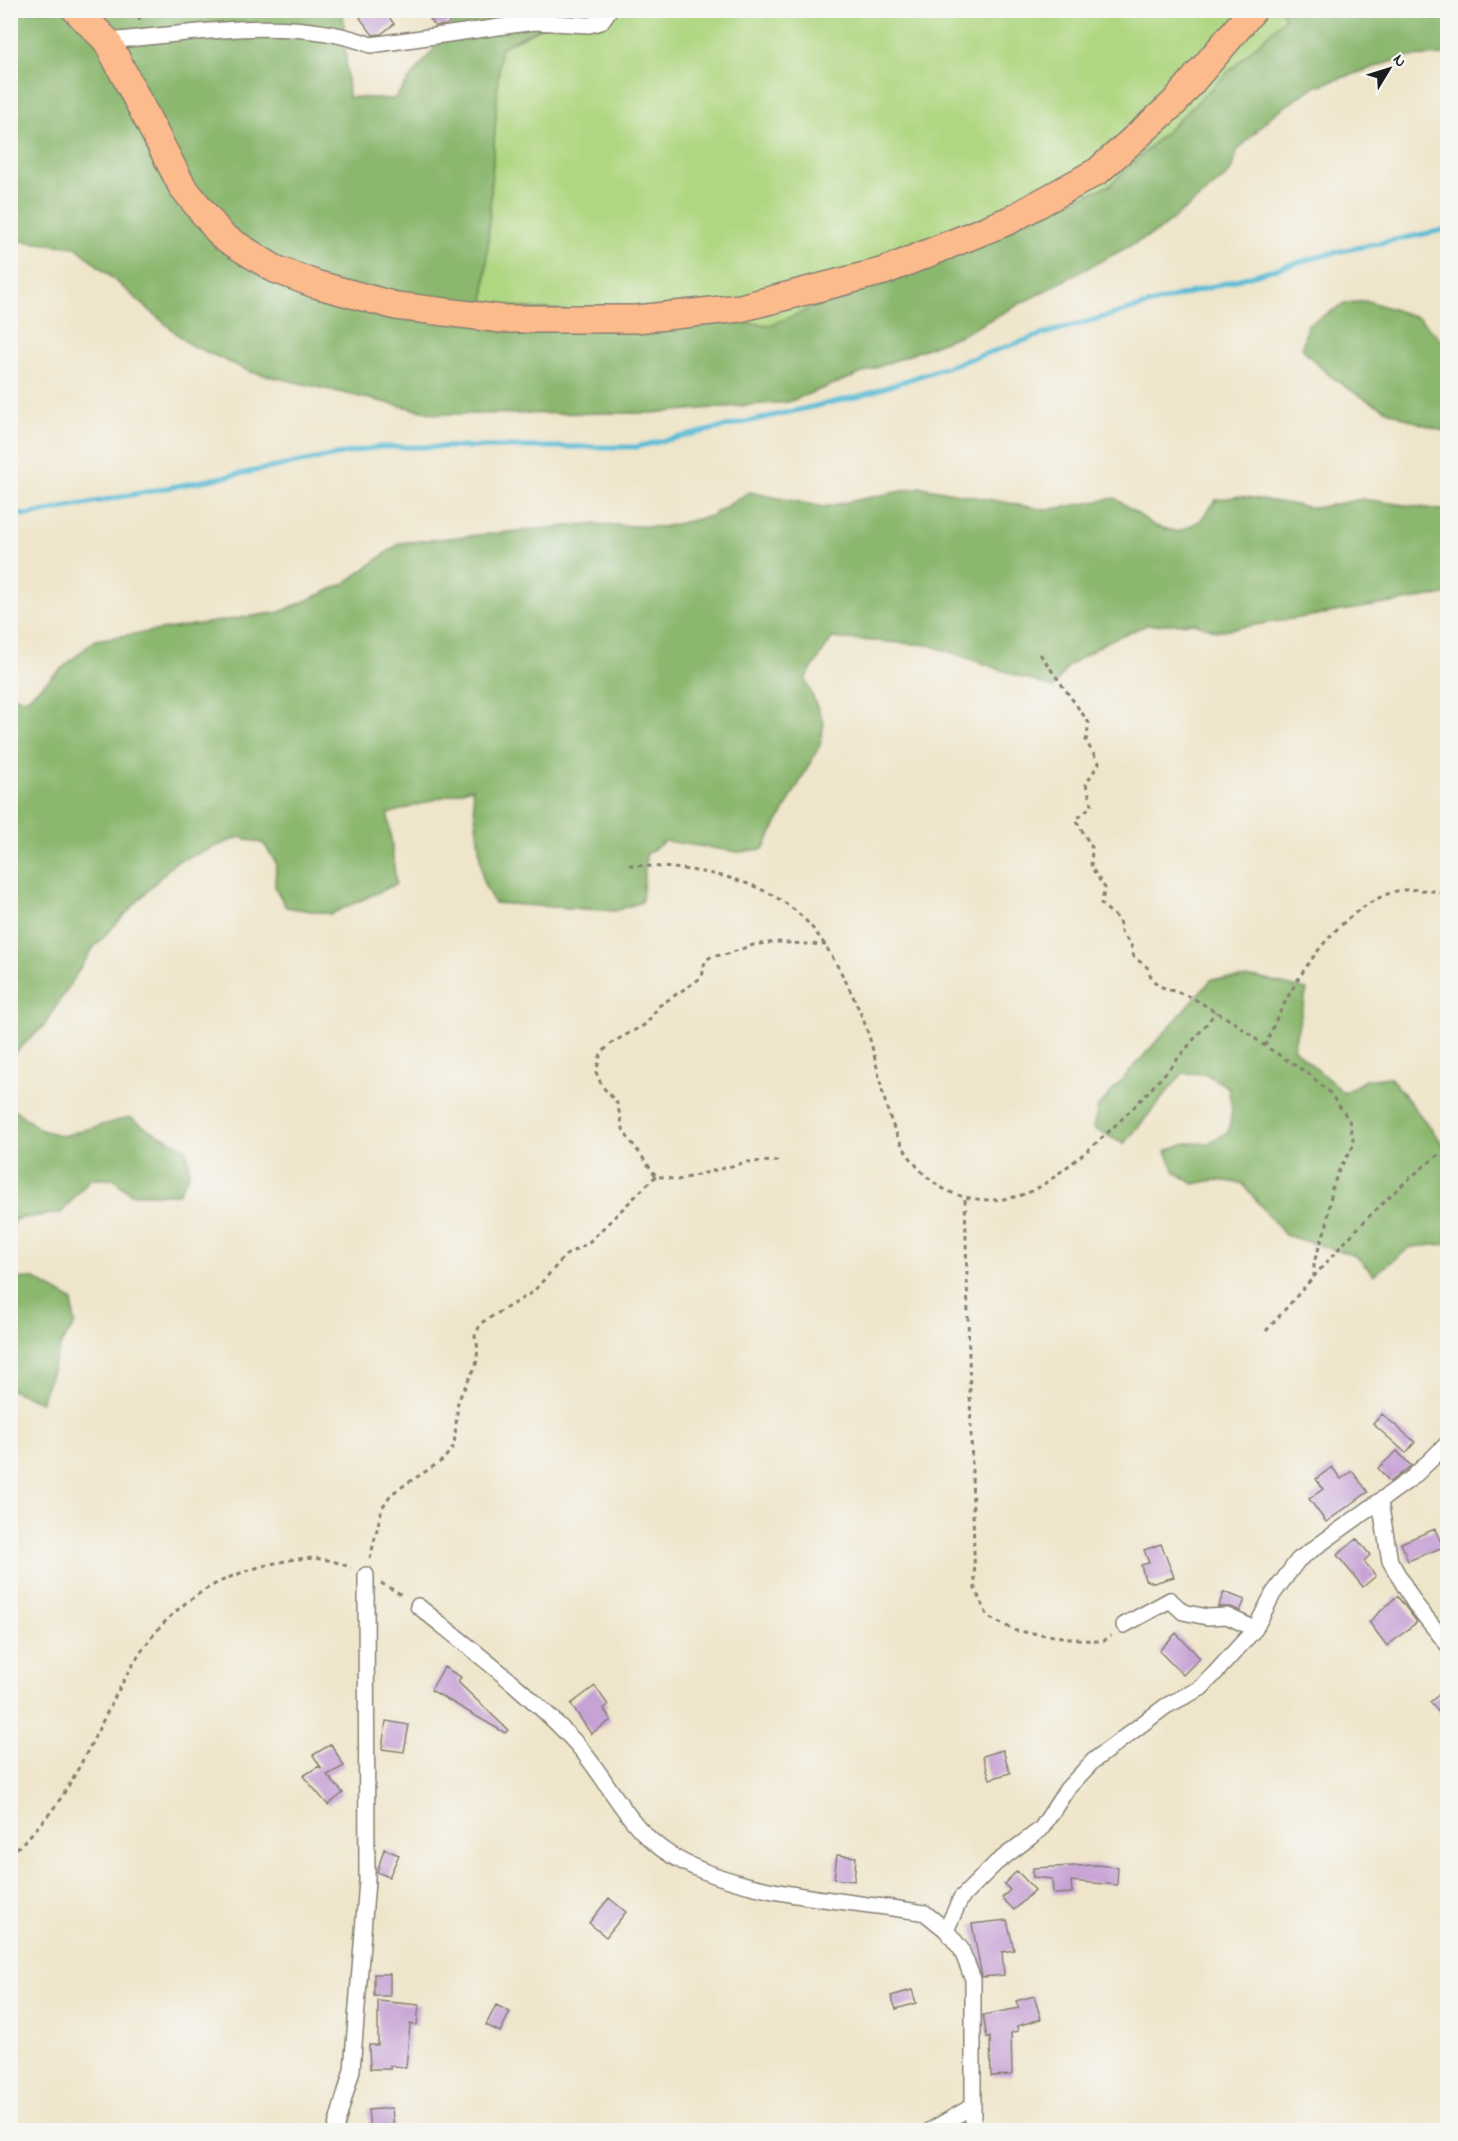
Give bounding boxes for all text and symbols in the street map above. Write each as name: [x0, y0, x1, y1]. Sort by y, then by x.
north arrow: [1359, 39, 1419, 99]
text: N: [1386, 49, 1412, 73]

